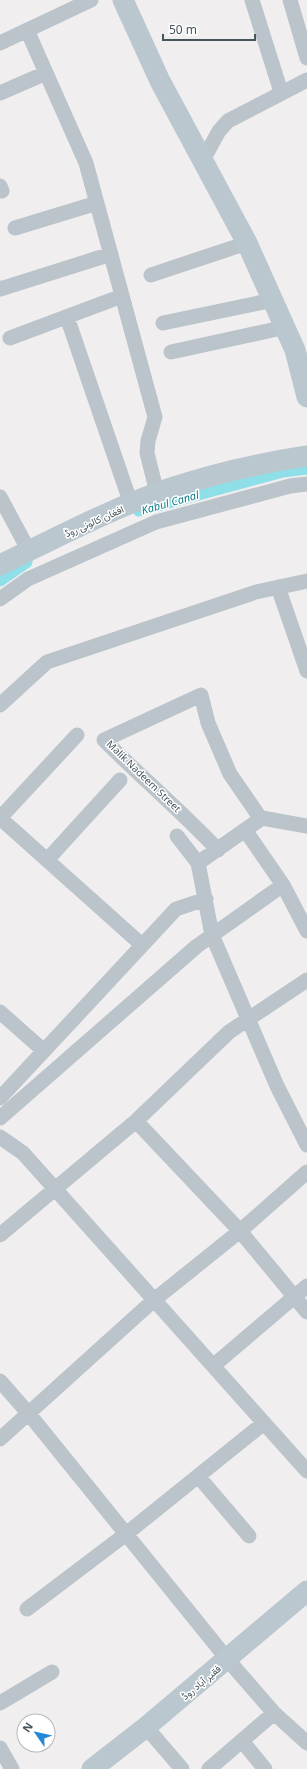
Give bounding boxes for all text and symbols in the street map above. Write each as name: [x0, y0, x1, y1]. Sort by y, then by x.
scale bar: [163, 16, 255, 42]
text: 50 m: [169, 21, 197, 38]
water label: Kabul Canal: [140, 486, 202, 517]
street label: افغان کالونی روڈ: [62, 502, 126, 540]
street label: Malik Nadeem Street: [104, 737, 184, 815]
street label: فقیر آباد روڈ: [178, 1661, 224, 1703]
north arrow: [16, 1713, 56, 1753]
text: N: [19, 1719, 36, 1735]

